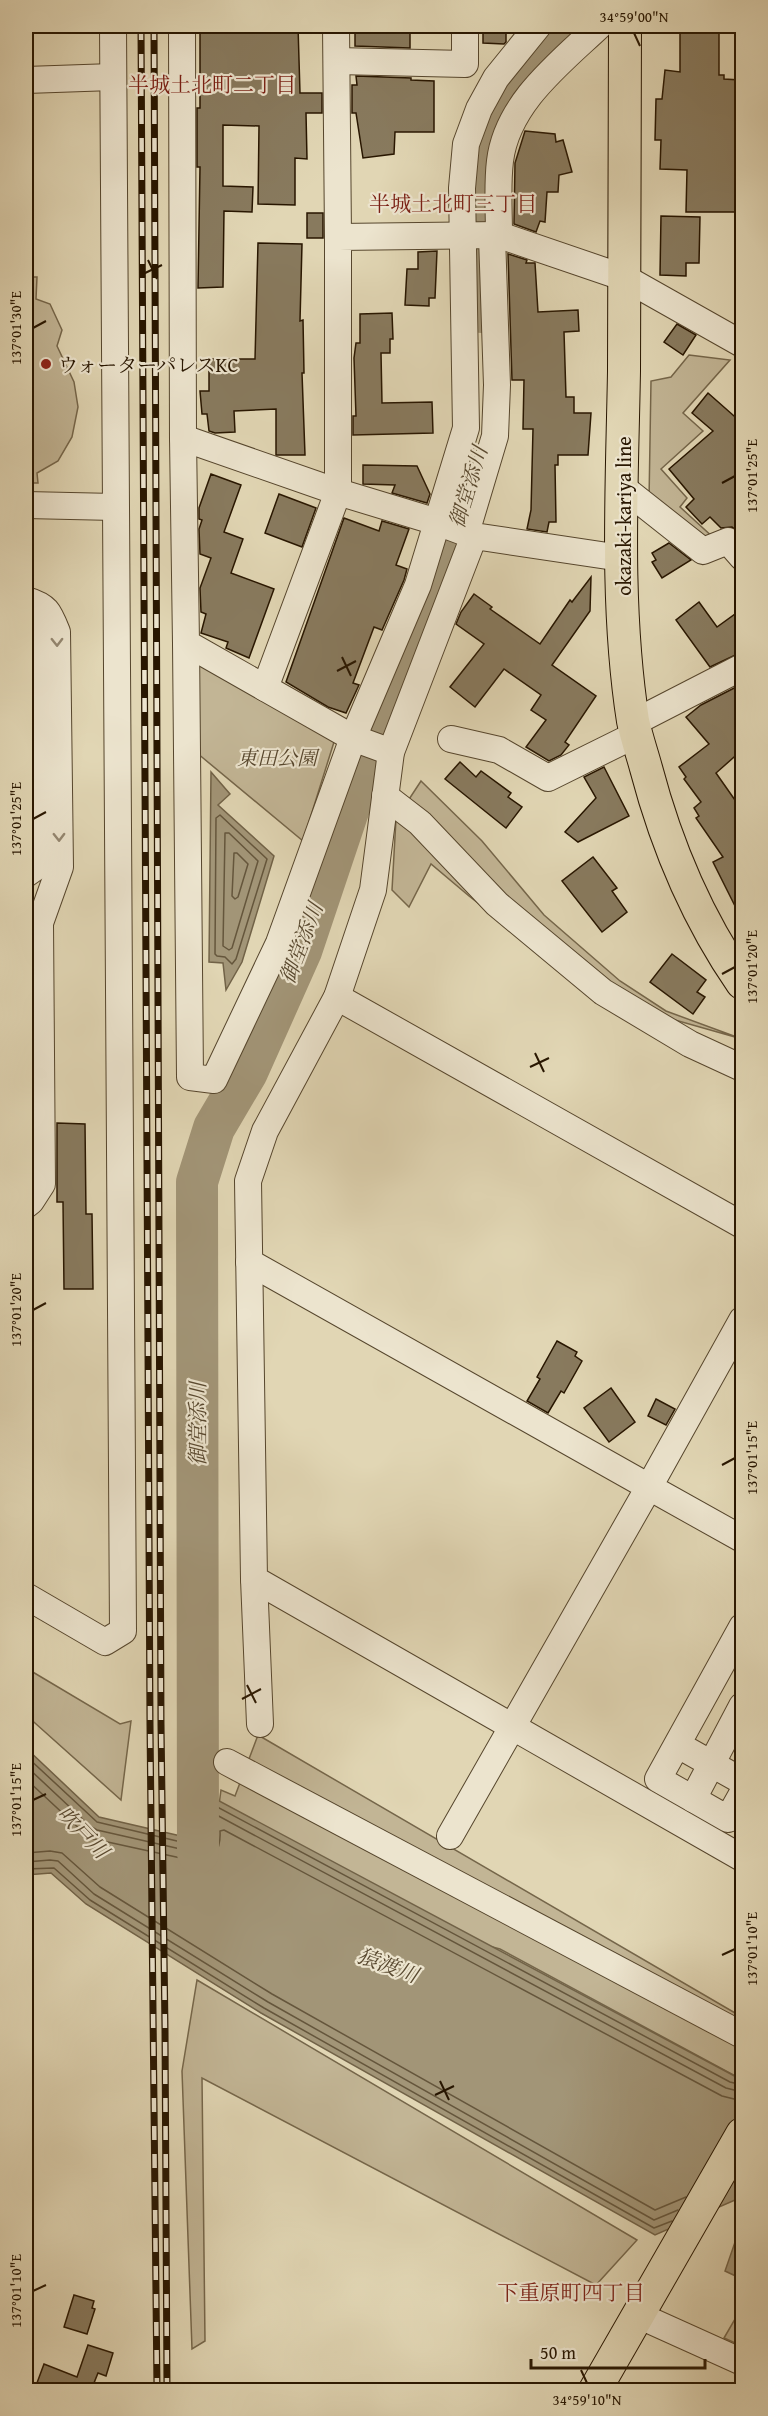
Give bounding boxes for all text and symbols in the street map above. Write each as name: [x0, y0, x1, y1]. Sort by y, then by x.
text: 34°59'00"N: [600, 6, 669, 27]
district label: 半城土北町二丁目: [128, 69, 296, 100]
district label: 半城土北町三丁目: [369, 188, 537, 219]
text: 137°01'30"E: [5, 291, 26, 365]
place label: ウォーターパレスKC: [58, 350, 238, 379]
marker: ウォーターパレスKC: [39, 357, 53, 371]
street label: okazaki-kariya line: [609, 436, 638, 596]
text: 137°01'25"E: [741, 439, 762, 513]
water label: 御堂添川: [441, 440, 496, 532]
one-way arrow: [50, 638, 63, 647]
park label: 東田公園: [237, 743, 320, 772]
text: 137°01'25"E: [5, 782, 26, 856]
one-way arrow: [53, 833, 65, 842]
water label: 御堂添川: [271, 896, 331, 988]
text: 137°01'20"E: [741, 930, 762, 1004]
text: 137°01'20"E: [5, 1273, 26, 1347]
water label: 御堂添川: [182, 1380, 213, 1466]
text: 137°01'15"E: [741, 1421, 762, 1495]
text: 137°01'15"E: [5, 1763, 26, 1837]
water label: 吹戸川: [50, 1799, 117, 1867]
text: 137°01'10"E: [741, 1912, 762, 1986]
water label: 猿渡川: [353, 1940, 425, 1991]
text: 137°01'10"E: [5, 2254, 26, 2328]
district label: 下重原町四丁目: [498, 2277, 645, 2308]
scale bar: [531, 2332, 705, 2370]
text: 50 m: [540, 2339, 576, 2366]
text: 34°59'10"N: [553, 2389, 622, 2410]

